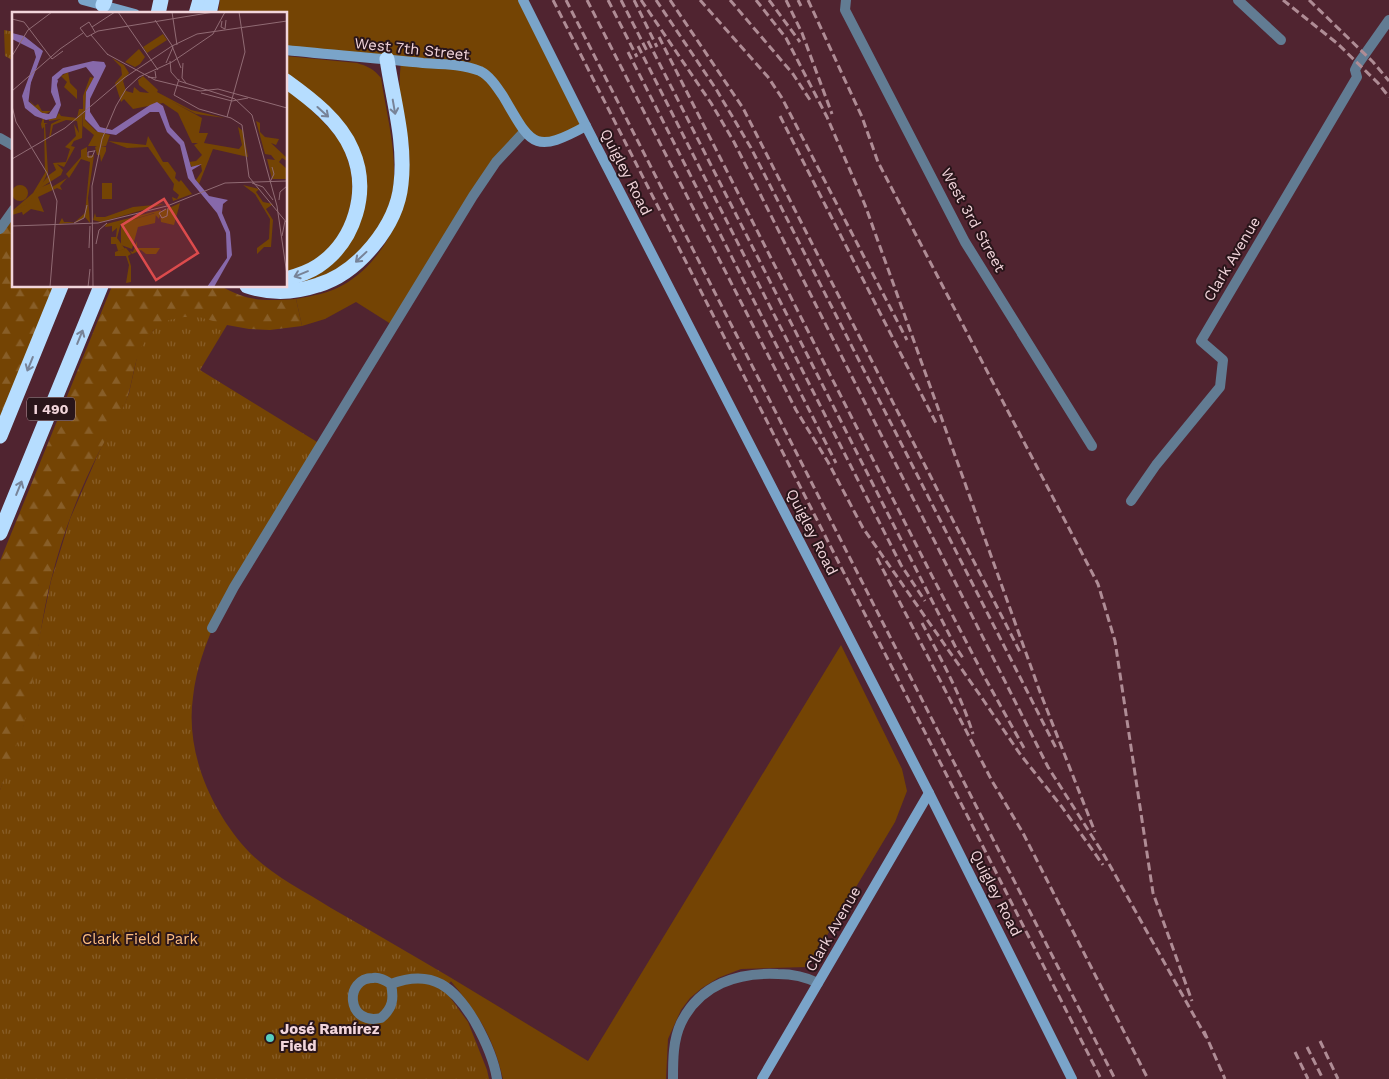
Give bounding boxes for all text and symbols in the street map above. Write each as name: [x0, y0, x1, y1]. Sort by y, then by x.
inset map: [12, 12, 288, 288]
street label: West 7th Street: [354, 34, 471, 64]
one-way arrow: [390, 99, 400, 115]
one-way arrow: [317, 106, 330, 118]
street label: Quigley Road: [597, 126, 655, 218]
street label: West 3rd Street: [937, 165, 1009, 276]
street label: Clark Avenue: [1200, 214, 1264, 304]
one-way arrow: [355, 251, 368, 263]
one-way arrow: [294, 270, 309, 279]
one-way arrow: [76, 330, 86, 345]
one-way arrow: [24, 356, 34, 371]
road number: I 490: [27, 398, 75, 420]
one-way arrow: [15, 480, 24, 495]
street label: Quigley Road: [783, 486, 841, 578]
street label: Quigley Road: [967, 847, 1025, 939]
street label: Clark Avenue: [801, 883, 865, 975]
park label: Clark Field Park: [82, 930, 198, 948]
place label: José Ramírez Field: [280, 1020, 380, 1055]
marker: José Ramírez Field: [264, 1032, 276, 1044]

